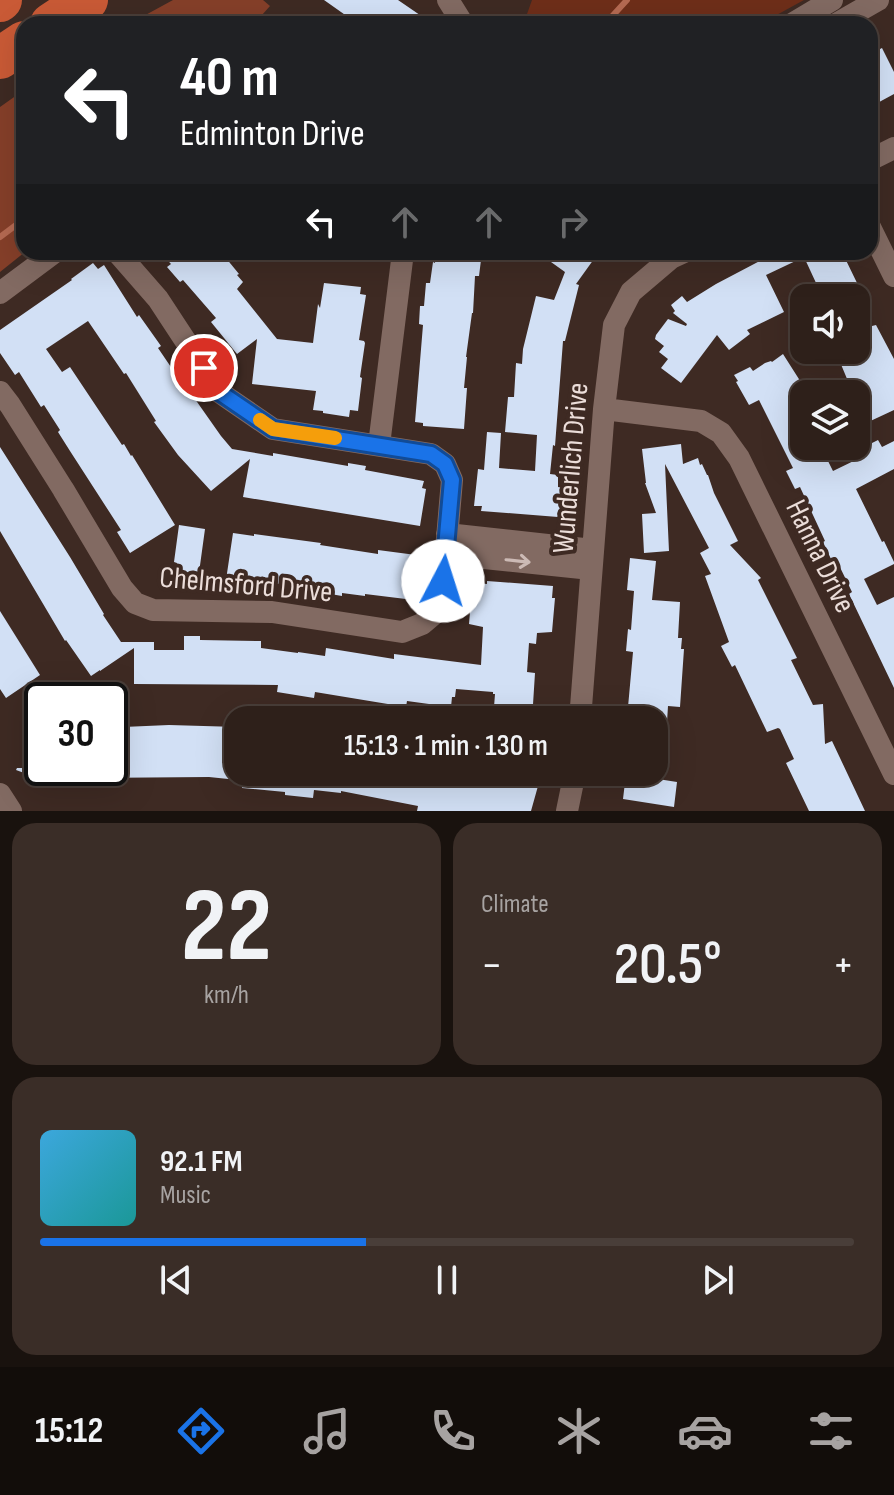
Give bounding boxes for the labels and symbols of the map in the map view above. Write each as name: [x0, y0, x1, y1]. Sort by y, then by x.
pin: [170, 334, 238, 402]
street label: Wunderlich Drive: [546, 381, 596, 555]
street label: Hanna Drive: [777, 494, 863, 619]
position arrow: [401, 539, 485, 623]
one-way arrow: [504, 554, 531, 569]
street label: Chelmsford Drive: [158, 560, 334, 610]
speed limit sign: 30: [24, 682, 128, 786]

